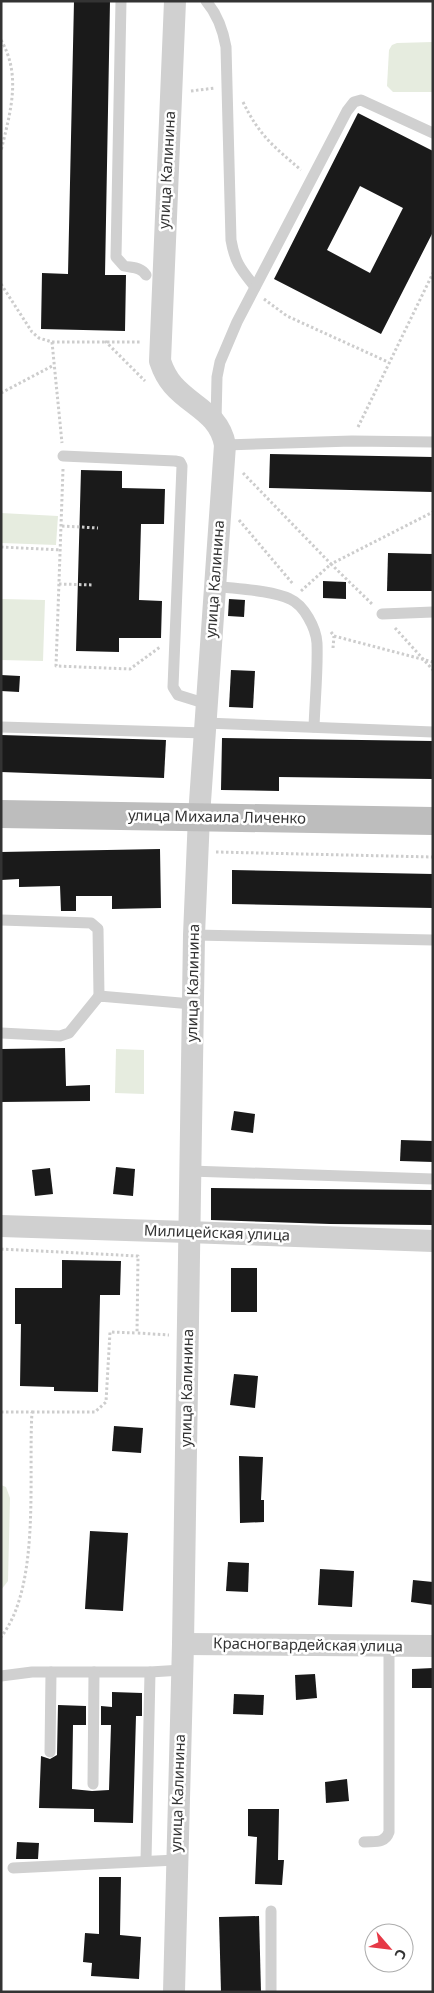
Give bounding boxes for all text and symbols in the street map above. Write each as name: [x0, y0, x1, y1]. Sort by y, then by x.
street label: улица Калинина: [153, 110, 179, 229]
street label: улица Калинина: [200, 519, 228, 639]
street label: улица Михаила Личенко: [128, 804, 306, 828]
street label: улица Калинина: [181, 924, 203, 1042]
street label: Милицейская улица: [144, 1219, 290, 1245]
street label: улица Калинина: [175, 1329, 197, 1447]
street label: Красногвардейская улица: [213, 1632, 403, 1656]
street label: улица Калинина: [165, 1734, 189, 1852]
north arrow: [364, 1923, 414, 1973]
text: С: [390, 1946, 411, 1963]

